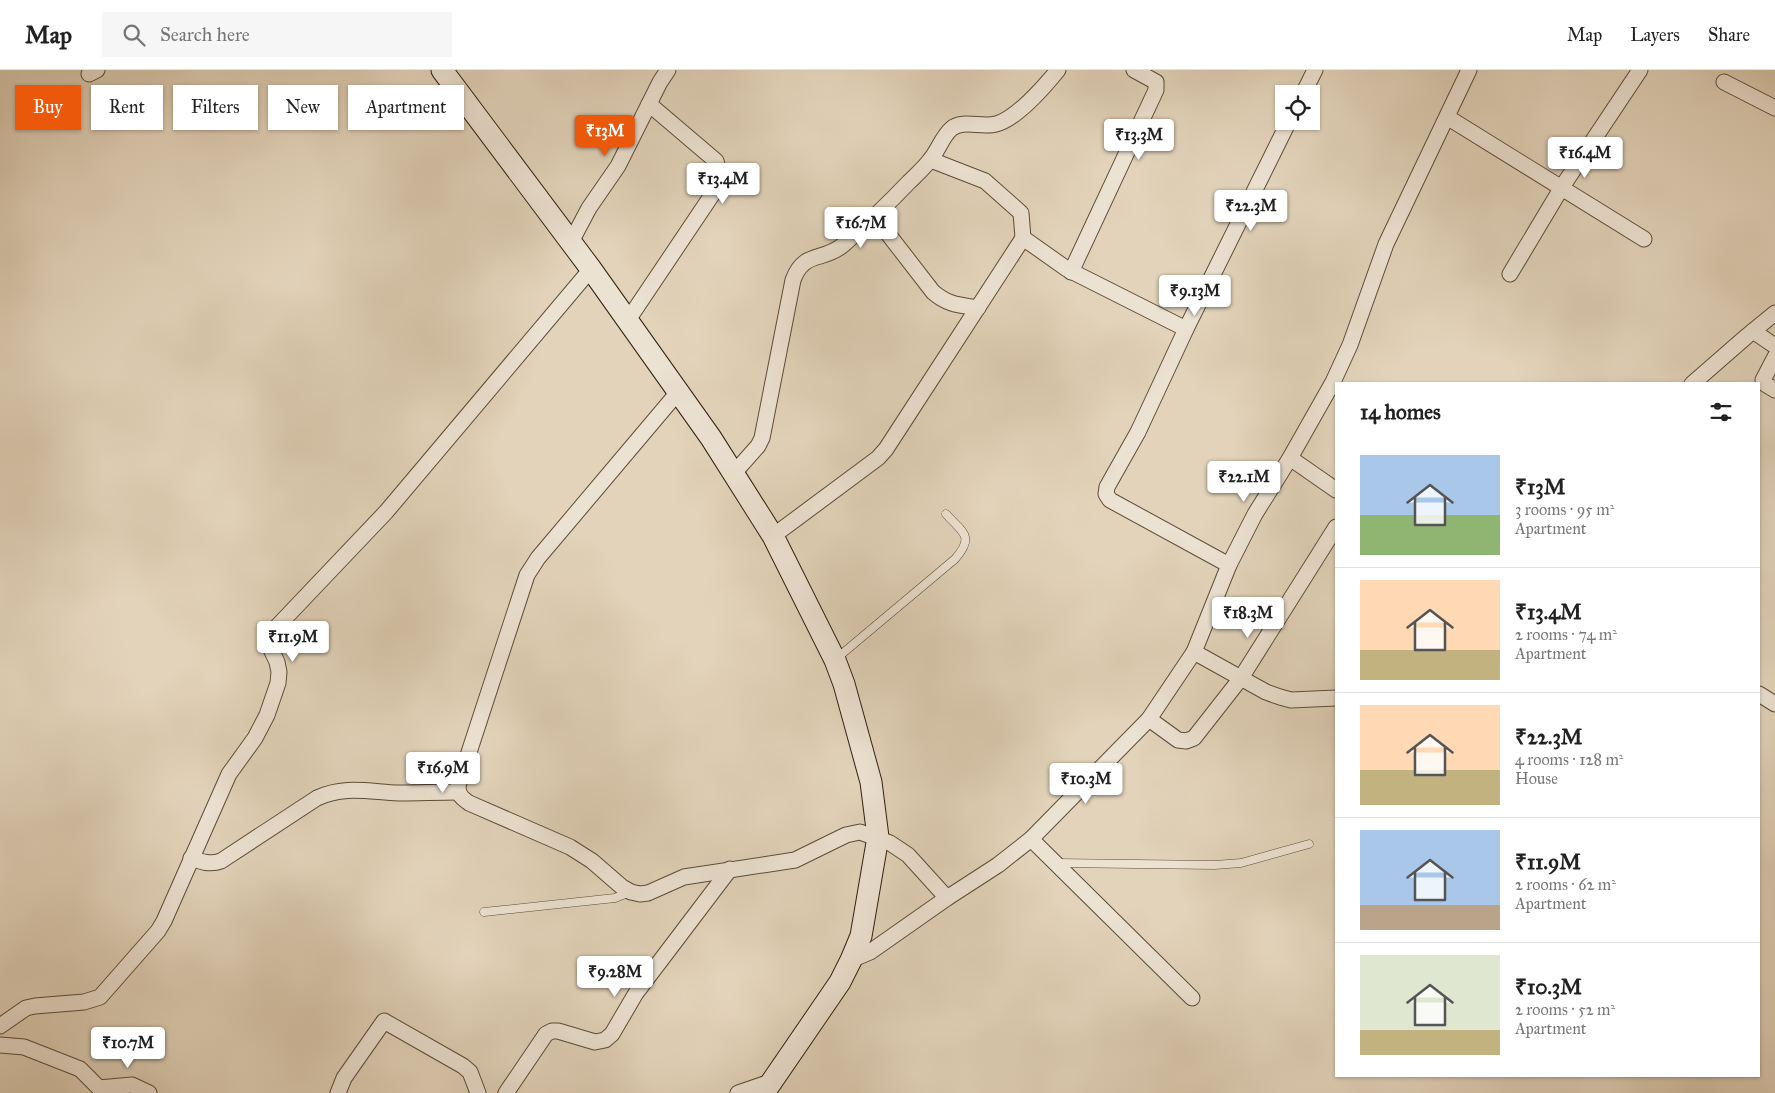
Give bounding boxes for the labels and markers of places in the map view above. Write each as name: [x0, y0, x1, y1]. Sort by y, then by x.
pin: ₹13M: [575, 114, 635, 157]
pin: ₹13.3M: [1098, 118, 1180, 161]
pin: ₹16.4M: [1544, 136, 1626, 179]
pin: ₹13.4M: [682, 162, 764, 205]
pin: ₹22.3M: [1210, 190, 1292, 232]
pin: ₹16.7M: [820, 206, 902, 249]
pin: ₹9.13M: [1154, 274, 1236, 317]
pin: ₹22.1M: [1203, 460, 1285, 503]
pin: ₹18.3M: [1207, 596, 1289, 639]
pin: ₹11.9M: [252, 620, 334, 663]
pin: ₹16.9M: [402, 752, 484, 794]
pin: ₹10.3M: [1045, 762, 1127, 805]
pin: ₹9.28M: [574, 956, 656, 998]
pin: ₹10.7M: [87, 1026, 169, 1069]

